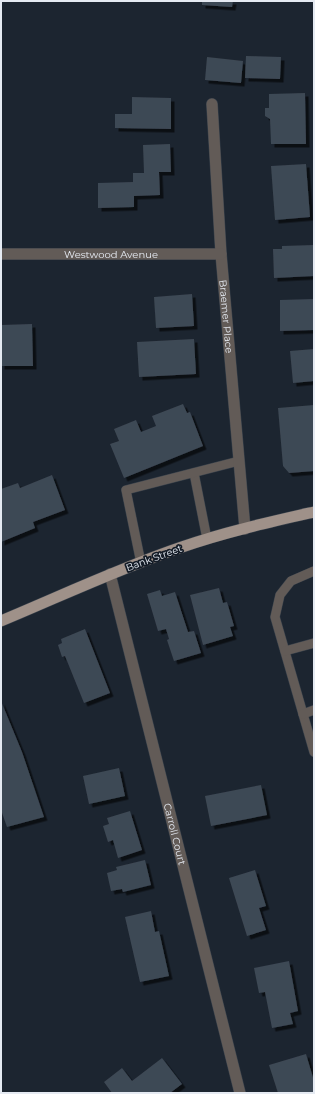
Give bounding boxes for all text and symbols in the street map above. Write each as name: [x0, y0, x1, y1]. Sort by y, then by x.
street label: Westwood Avenue: [64, 248, 158, 261]
street label: Braemer Place: [217, 279, 236, 354]
street label: Bank Street: [124, 542, 184, 574]
street label: Carroll Court: [161, 802, 189, 866]

